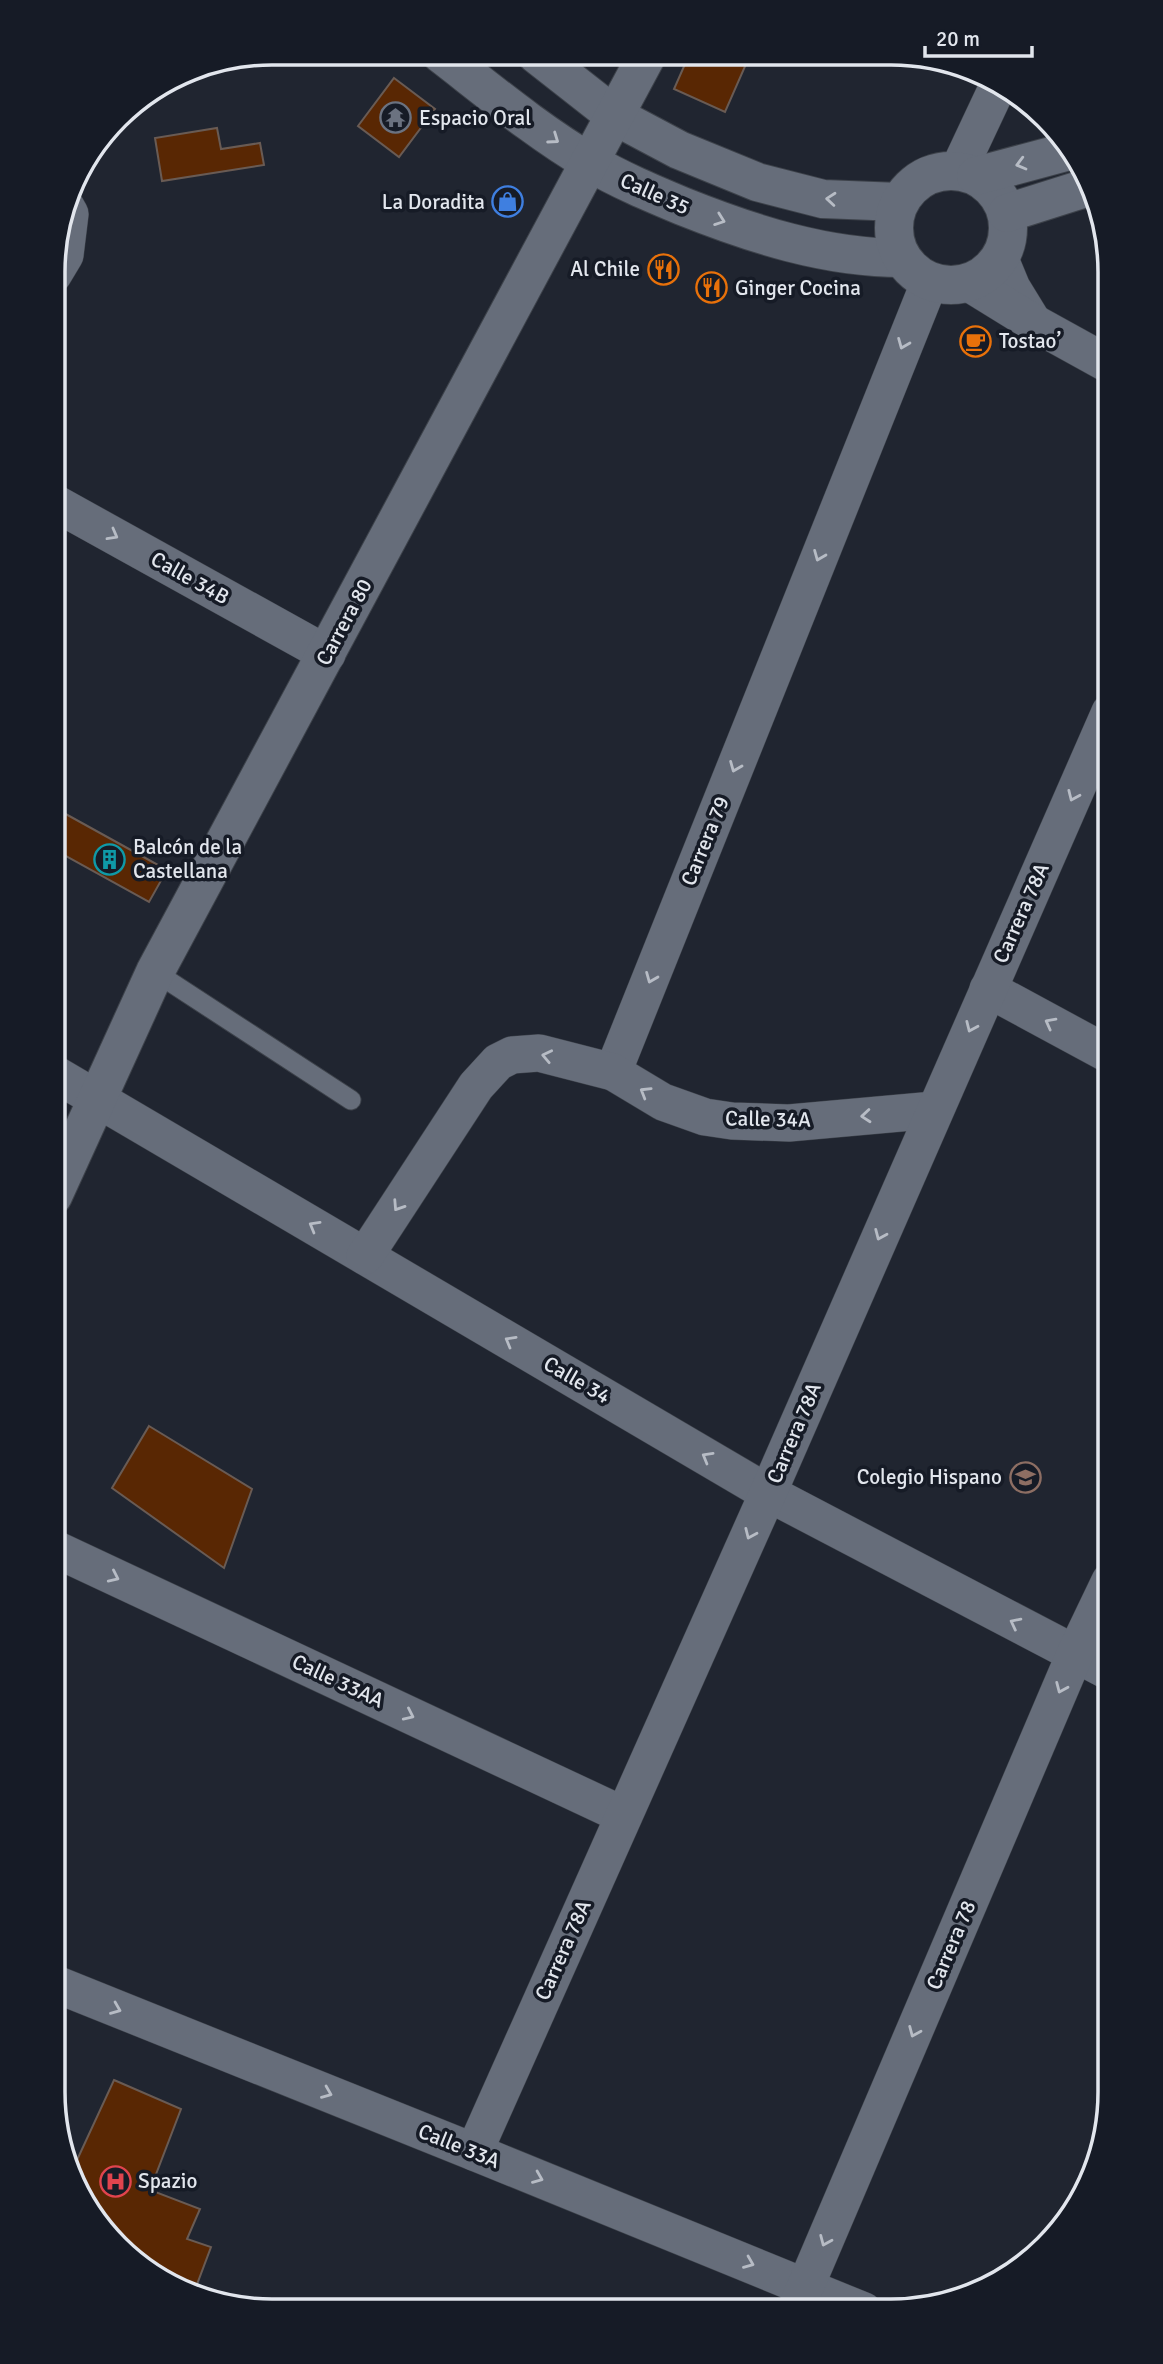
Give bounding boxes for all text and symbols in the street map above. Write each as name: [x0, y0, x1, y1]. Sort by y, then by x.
scale bar: [925, 14, 1032, 58]
text: 20 m: [936, 26, 980, 52]
temple icon: Espacio Oral: [379, 101, 413, 135]
place label: Espacio Oral: [419, 105, 531, 131]
one-way arrow: [546, 131, 559, 143]
one-way arrow: [1015, 156, 1027, 170]
street label: Calle 35: [616, 167, 694, 221]
shop icon: La Doradita: [491, 185, 525, 219]
place label: La Doradita: [382, 189, 485, 215]
one-way arrow: [825, 192, 836, 207]
one-way arrow: [713, 212, 725, 226]
restaurant icon: Al Chile: [646, 252, 680, 286]
place label: Al Chile: [570, 256, 640, 282]
restaurant icon: Ginger Cocina: [695, 271, 729, 305]
place label: Ginger Cocina: [735, 275, 861, 301]
cafe icon: Tostao’: [959, 324, 993, 358]
place label: Tostao’: [999, 328, 1061, 354]
one-way arrow: [897, 338, 911, 350]
one-way arrow: [105, 527, 118, 540]
street label: Calle 34B: [146, 546, 234, 610]
one-way arrow: [813, 549, 827, 561]
street label: Carrera 80: [310, 574, 378, 670]
one-way arrow: [729, 760, 743, 772]
one-way arrow: [1067, 789, 1081, 802]
street label: Carrera 79: [675, 792, 735, 890]
place label: Balcón de la Castellana: [133, 834, 242, 884]
building icon: Balcón de la Castellana: [93, 842, 127, 876]
street label: Carrera 78A: [987, 859, 1055, 967]
one-way arrow: [645, 972, 659, 984]
one-way arrow: [1045, 1017, 1057, 1031]
one-way arrow: [965, 1020, 979, 1032]
one-way arrow: [541, 1049, 553, 1064]
one-way arrow: [640, 1087, 653, 1100]
street label: Calle 34A: [725, 1105, 811, 1133]
one-way arrow: [860, 1108, 871, 1123]
one-way arrow: [393, 1199, 406, 1212]
one-way arrow: [309, 1222, 322, 1235]
one-way arrow: [874, 1228, 888, 1241]
one-way arrow: [505, 1337, 518, 1350]
street label: Calle 34: [539, 1351, 615, 1409]
street label: Carrera 78A: [761, 1378, 827, 1487]
one-way arrow: [701, 1452, 714, 1465]
school or university icon: Colegio Hispano: [1008, 1460, 1042, 1494]
place label: Colegio Hispano: [857, 1464, 1002, 1490]
one-way arrow: [744, 1527, 758, 1539]
one-way arrow: [107, 1569, 120, 1583]
one-way arrow: [1010, 1617, 1022, 1631]
street label: Calle 33AA: [288, 1648, 388, 1714]
one-way arrow: [1055, 1680, 1069, 1693]
one-way arrow: [402, 1707, 414, 1721]
street label: Carrera 78A: [529, 1896, 597, 2004]
street label: Carrera 78: [921, 1897, 981, 1993]
one-way arrow: [109, 2000, 121, 2014]
one-way arrow: [909, 2025, 923, 2037]
one-way arrow: [320, 2085, 332, 2099]
street label: Calle 33A: [414, 2118, 504, 2174]
hospital icon: Spazio: [98, 2164, 132, 2198]
place label: Spazio: [138, 2168, 197, 2194]
one-way arrow: [531, 2170, 544, 2184]
one-way arrow: [819, 2234, 833, 2247]
one-way arrow: [742, 2255, 754, 2269]

